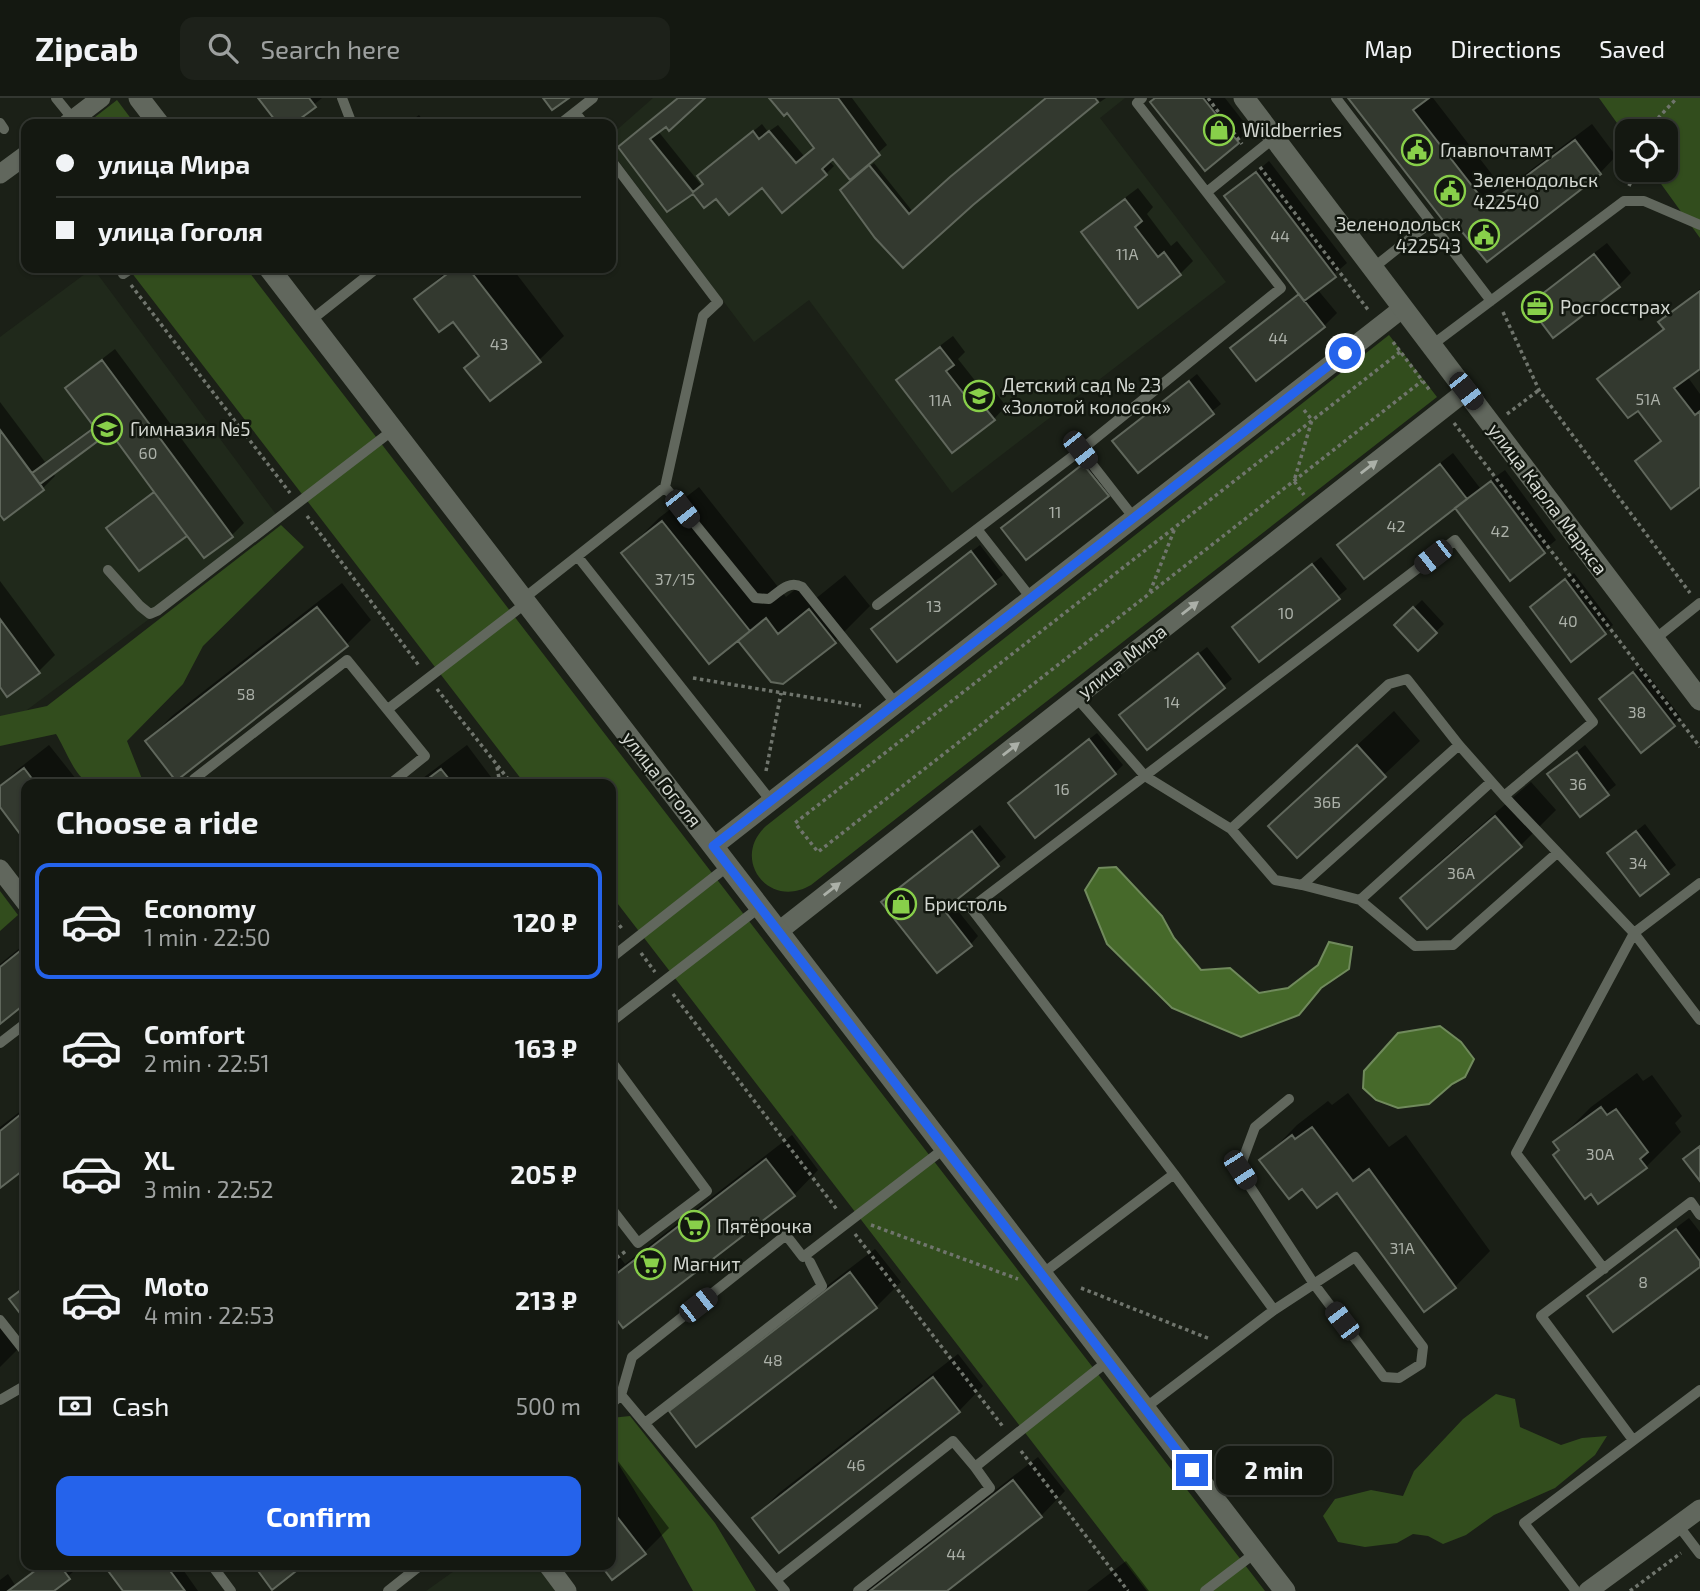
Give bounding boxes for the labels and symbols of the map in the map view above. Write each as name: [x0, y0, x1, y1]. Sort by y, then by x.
shop icon: Wildberries: [1202, 113, 1236, 147]
place label: Wildberries: [1242, 118, 1342, 141]
public building icon: Главпочтамт: [1400, 133, 1434, 167]
place label: Главпочтамт: [1440, 138, 1553, 161]
place label: Зеленодольск 422540: [1473, 168, 1598, 213]
public building icon: Зеленодольск 422540: [1433, 174, 1467, 208]
place label: Зеленодольск 422543: [1336, 212, 1461, 257]
public building icon: Зеленодольск 422543: [1467, 218, 1501, 252]
house number: 44: [1270, 226, 1290, 245]
house number: 11А: [1116, 244, 1138, 263]
office icon: Росгосстрах: [1520, 290, 1554, 324]
place label: Росгосстрах: [1560, 295, 1670, 318]
house number: 44: [1268, 328, 1288, 347]
house number: 43: [490, 334, 508, 353]
route start: [1329, 337, 1361, 369]
car: [1445, 368, 1488, 414]
place label: Детский сад № 23 «Золотой колосок»: [1002, 373, 1171, 418]
school or university icon: Детский сад № 23 «Золотой колосок»: [962, 379, 996, 413]
house number: 51А: [1636, 389, 1660, 408]
house number: 11А: [929, 390, 951, 409]
school or university icon: Гимназия №5: [90, 412, 124, 446]
place label: Гимназия №5: [130, 417, 250, 440]
street label: улица Карла Маркса: [1483, 418, 1613, 580]
car: [1059, 427, 1102, 473]
house number: 60: [139, 443, 157, 462]
one-way arrow: [1360, 461, 1378, 475]
car: [661, 486, 704, 532]
house number: 11: [1049, 502, 1061, 521]
house number: 42: [1387, 516, 1405, 535]
house number: 42: [1491, 521, 1509, 540]
car: [1410, 536, 1457, 578]
house number: 37/15: [655, 569, 695, 588]
house number: 13: [926, 596, 942, 615]
one-way arrow: [1181, 601, 1199, 616]
house number: 10: [1278, 603, 1294, 622]
house number: 40: [1558, 611, 1578, 630]
street label: улица Мира: [1073, 619, 1171, 703]
house number: 58: [237, 684, 255, 703]
house number: 14: [1164, 692, 1180, 711]
house number: 38: [1628, 702, 1646, 721]
street label: улица Гоголя: [617, 726, 707, 832]
one-way arrow: [1002, 741, 1020, 756]
house number: 36: [1569, 774, 1587, 793]
house number: 16: [1054, 779, 1070, 798]
house number: 36Б: [1313, 792, 1341, 811]
house number: 34: [1629, 853, 1648, 872]
house number: 36А: [1447, 863, 1475, 882]
one-way arrow: [823, 882, 841, 897]
shop icon: Бристоль: [884, 887, 918, 921]
place label: Бристоль: [924, 892, 1007, 915]
house number: 30А: [1586, 1144, 1614, 1163]
car: [1220, 1147, 1261, 1193]
supermarket icon: Пятёрочка: [677, 1209, 711, 1243]
place label: Пятёрочка: [717, 1214, 812, 1237]
house number: 31А: [1389, 1238, 1415, 1257]
supermarket icon: Магнит: [633, 1247, 667, 1281]
place label: Магнит: [673, 1252, 740, 1275]
house number: 8: [1638, 1272, 1648, 1291]
car: [675, 1284, 722, 1326]
car: [1321, 1298, 1364, 1344]
house number: 48: [763, 1350, 783, 1369]
callout: 2 min: [1216, 1446, 1332, 1494]
route end: [1176, 1454, 1208, 1486]
house number: 46: [847, 1455, 866, 1474]
house number: 44: [946, 1544, 966, 1563]

